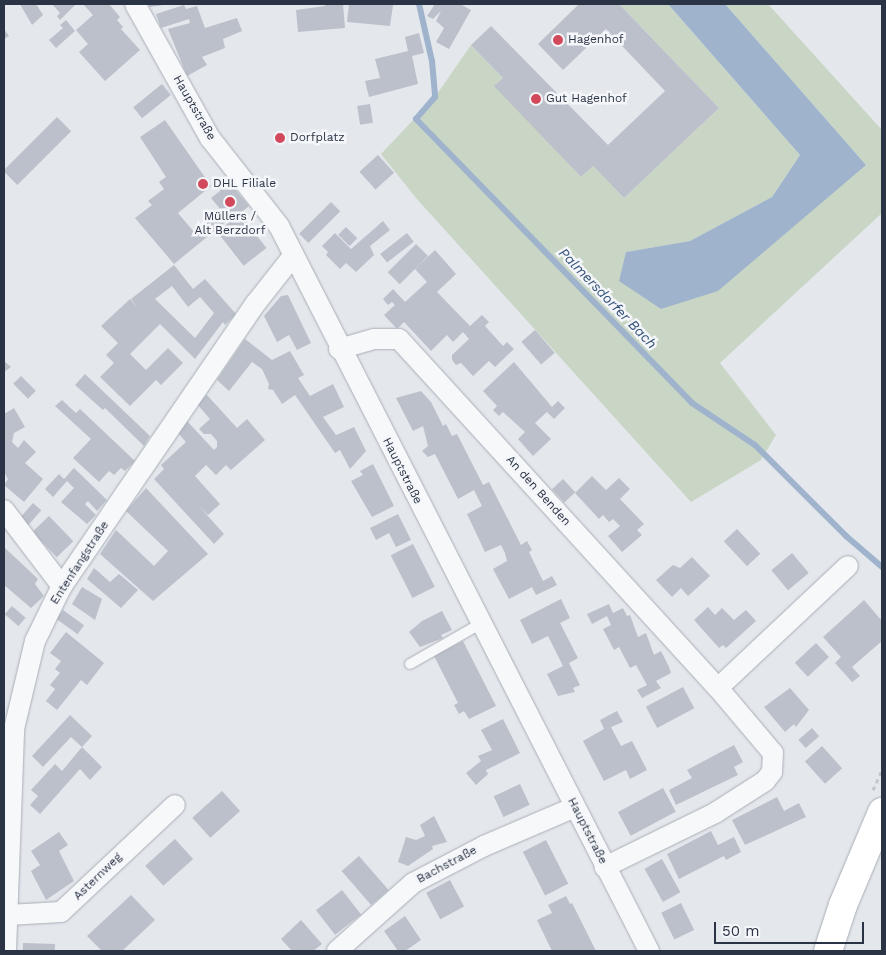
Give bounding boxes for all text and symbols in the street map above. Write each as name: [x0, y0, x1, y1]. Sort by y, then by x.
place label: Hagenhof: [568, 33, 623, 47]
marker: Hagenhof: [552, 34, 564, 46]
street label: Hauptstraße: [170, 73, 218, 143]
place label: Gut Hagenhof: [546, 92, 627, 106]
marker: Gut Hagenhof: [530, 93, 542, 105]
place label: Dorfplatz: [290, 131, 345, 145]
marker: Dorfplatz: [274, 132, 286, 144]
place label: DHL Filiale: [213, 177, 276, 191]
marker: DHL Filiale: [197, 178, 209, 190]
marker: Müllers / Alt Berzdorf: [224, 196, 236, 208]
place label: Müllers / Alt Berzdorf: [195, 210, 265, 238]
water label: Palmersdorfer Bach: [555, 244, 661, 352]
street label: Hauptstraße: [379, 435, 425, 507]
street label: An den Benden: [503, 453, 573, 529]
street label: Entenfangstraße: [48, 519, 112, 607]
street label: Hauptstraße: [564, 795, 610, 867]
street label: Bachstraße: [414, 843, 480, 887]
street label: Asternweg: [71, 850, 125, 904]
scale bar: [716, 912, 866, 944]
text: 50 m: [722, 922, 759, 940]

